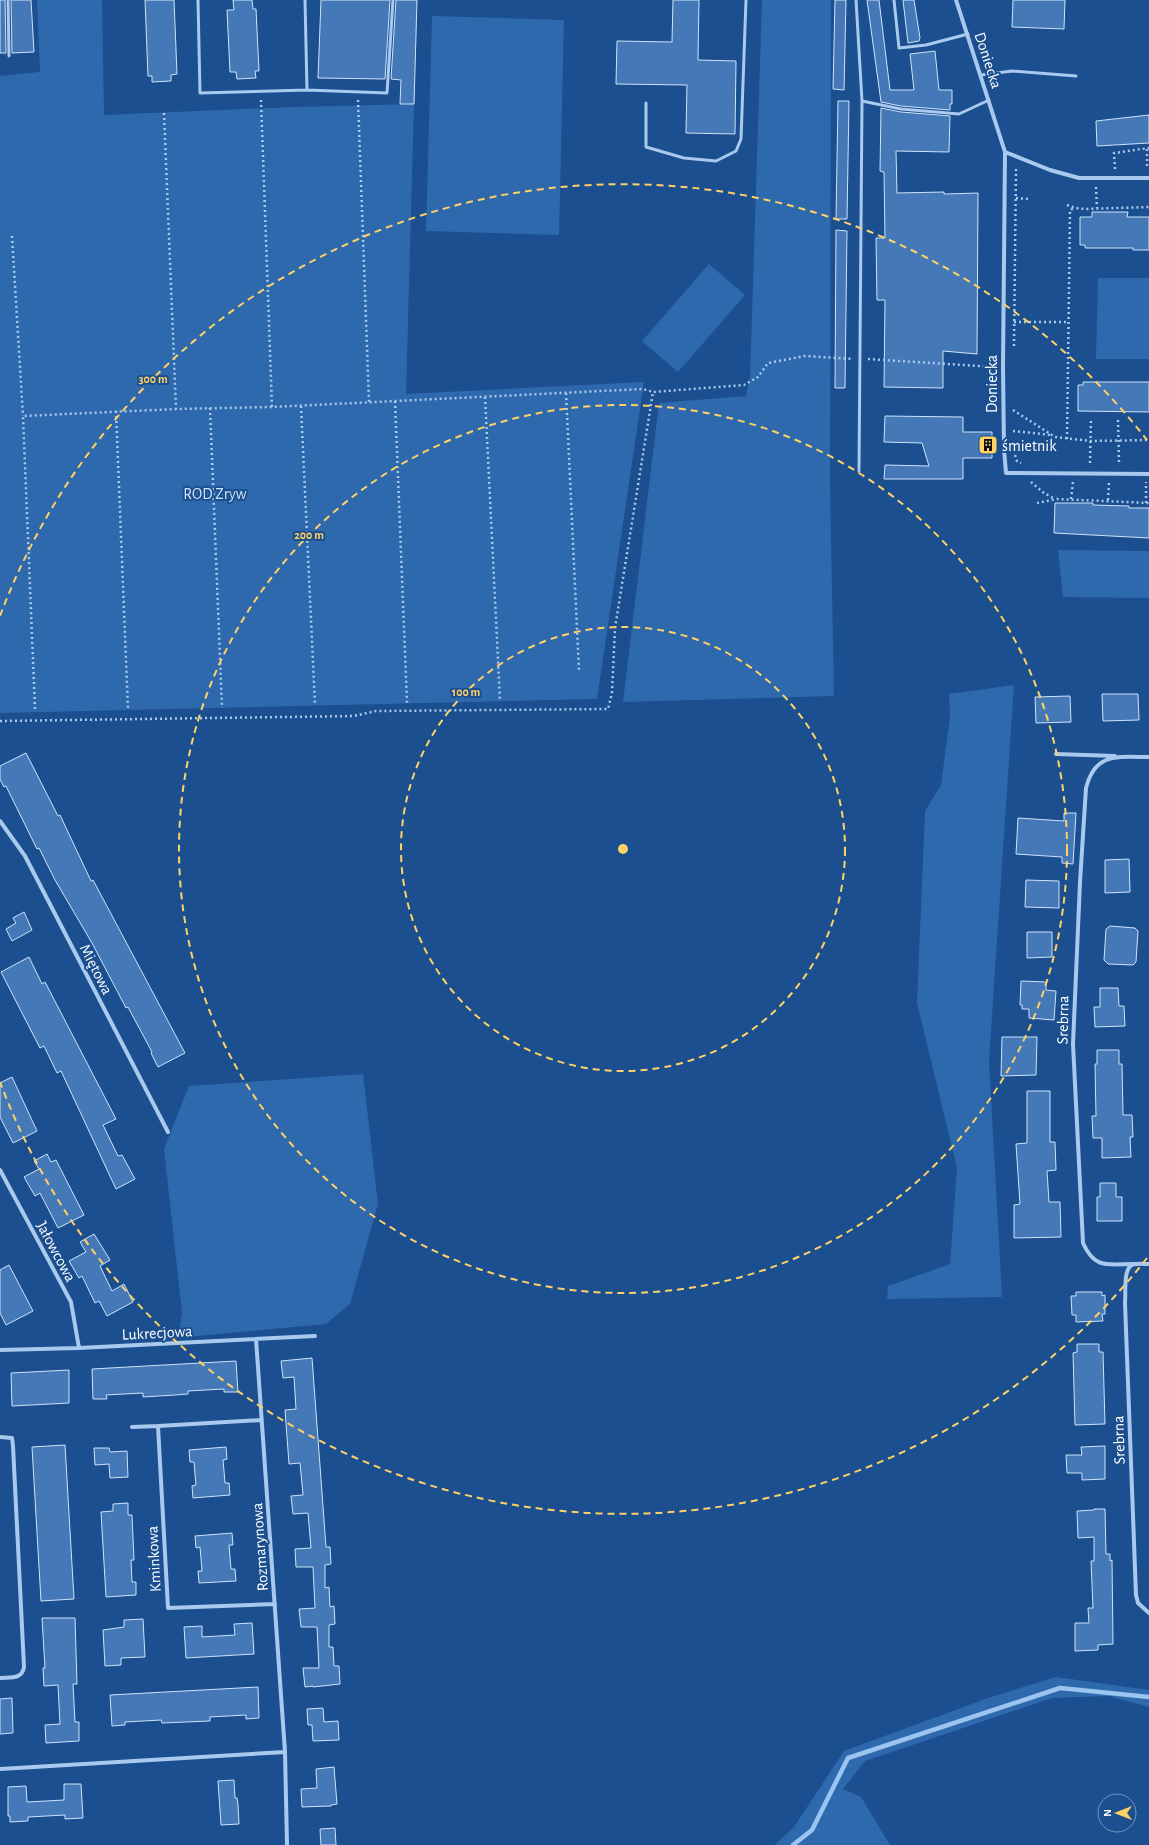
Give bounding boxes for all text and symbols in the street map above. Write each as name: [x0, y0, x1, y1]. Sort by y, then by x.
street label: Doniecka: [971, 30, 1005, 90]
street label: Doniecka: [984, 355, 1000, 413]
text: 300 m: [138, 373, 168, 385]
building icon: śmietnik: [977, 434, 999, 456]
place label: śmietnik: [1002, 438, 1057, 454]
park label: ROD Zryw: [183, 486, 247, 503]
text: 200 m: [294, 529, 324, 541]
text: 100 m: [452, 686, 480, 698]
centre of rings: [616, 842, 630, 856]
street label: Miętowa: [77, 942, 116, 997]
street label: Srebrna: [1055, 995, 1071, 1045]
street label: Jałowcowa: [34, 1219, 79, 1284]
street label: Lukrecjowa: [121, 1323, 193, 1344]
street label: Srebrna: [1110, 1415, 1128, 1465]
street label: Rozmarynowa: [249, 1502, 272, 1592]
street label: Kminkowa: [144, 1526, 164, 1592]
north arrow: [1097, 1793, 1137, 1833]
text: N: [1102, 1809, 1113, 1817]

